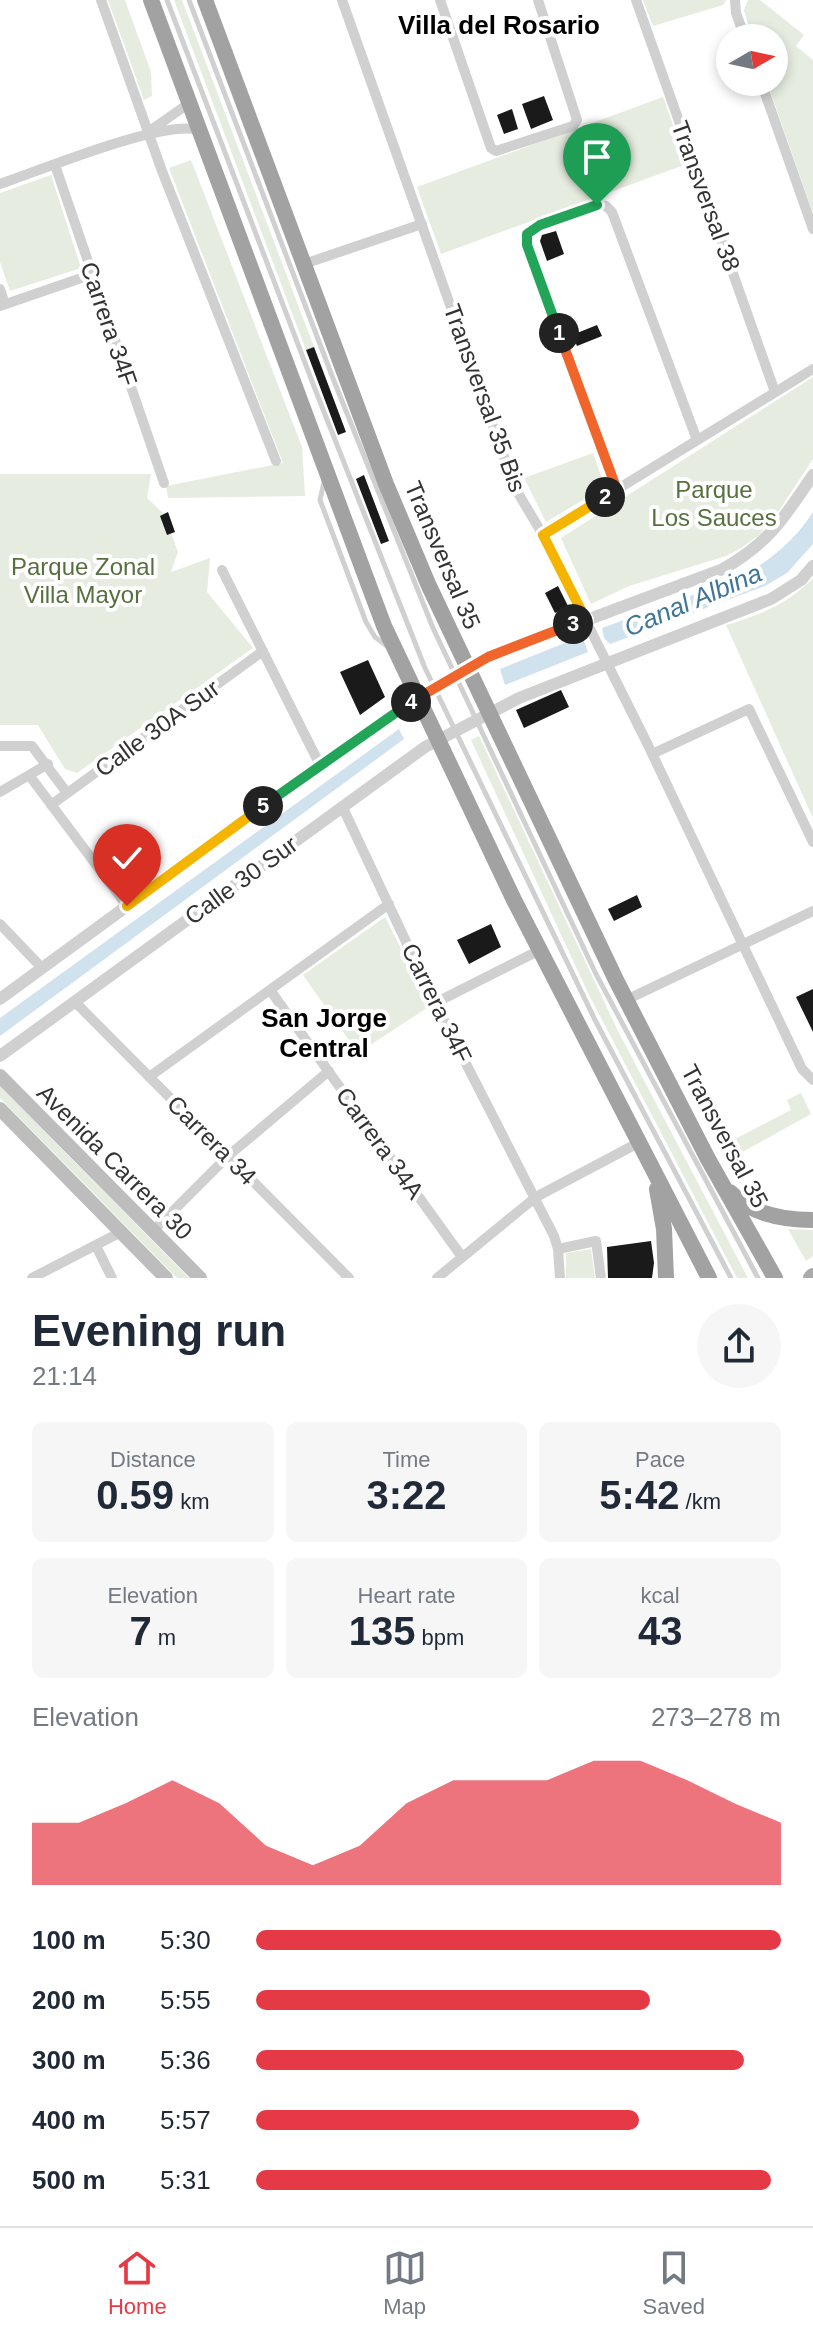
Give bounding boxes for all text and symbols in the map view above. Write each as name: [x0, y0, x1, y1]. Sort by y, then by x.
district label: Villa del Rosario: [398, 10, 600, 40]
north arrow: [716, 24, 788, 96]
map controls: [716, 24, 788, 96]
street label: Transversal 38: [666, 117, 746, 275]
pin: [563, 123, 631, 205]
icon: arrive: [575, 135, 619, 179]
street label: Carrera 34F: [75, 258, 143, 390]
street label: Transversal 35 Bis: [438, 300, 532, 496]
pin: 1: [539, 313, 579, 353]
text: 1: [553, 320, 565, 345]
park label: Parque Los Sauces: [651, 476, 777, 531]
street label: Transversal 35: [400, 477, 486, 633]
pin: 2: [585, 477, 625, 517]
text: 2: [599, 484, 611, 509]
park label: Parque Zonal Villa Mayor: [11, 553, 155, 608]
water label: Canal Albina: [620, 558, 766, 642]
pin: 3: [553, 604, 593, 644]
text: 3: [567, 611, 579, 636]
street label: Calle 30A Sur: [90, 674, 224, 782]
pin: 4: [391, 682, 431, 722]
text: 4: [405, 689, 417, 714]
pin: 5: [243, 786, 283, 826]
text: 5: [257, 793, 269, 818]
pin: [93, 824, 161, 906]
street label: Calle 30 Sur: [180, 830, 302, 930]
icon: check: [105, 836, 149, 880]
street label: Carrera 34F: [397, 939, 477, 1067]
district label: San Jorge Central: [261, 1003, 387, 1063]
street label: Transversal 35: [676, 1060, 774, 1212]
street label: Avenida Carrera 30: [32, 1079, 198, 1245]
street label: Carrera 34A: [331, 1082, 429, 1204]
street label: Carrera 34: [162, 1090, 262, 1190]
button: share: [697, 1304, 781, 1388]
text: Evening run: [32, 1306, 286, 1355]
text: 21:14: [32, 1361, 97, 1391]
text: Distance: [110, 1447, 196, 1472]
text: Time: [382, 1447, 431, 1472]
text: Pace: [635, 1447, 685, 1472]
text: 0.59: [96, 1473, 174, 1517]
text: 3:22: [366, 1473, 447, 1517]
text: 5:42: [599, 1473, 679, 1517]
text: km: [174, 1489, 209, 1514]
text: /km: [679, 1489, 721, 1514]
text: Elevation: [108, 1583, 198, 1608]
text: Heart rate: [358, 1583, 455, 1608]
text: kcal: [641, 1583, 680, 1608]
text: 7: [129, 1609, 152, 1653]
text: 135: [349, 1609, 415, 1653]
text: 43: [638, 1609, 682, 1653]
text: m: [152, 1625, 176, 1650]
text: bpm: [415, 1625, 464, 1650]
text: Elevation: [32, 1702, 139, 1732]
text: 273–278 m: [651, 1702, 781, 1732]
text: 100 m: [32, 1925, 106, 1955]
text: 5:30: [160, 1925, 211, 1955]
text: 200 m: [32, 1985, 106, 2015]
text: 5:55: [160, 1985, 211, 2015]
text: 300 m: [32, 2045, 106, 2075]
text: 5:36: [160, 2045, 211, 2075]
text: 400 m: [32, 2105, 106, 2135]
text: 5:57: [160, 2105, 211, 2135]
text: 500 m: [32, 2165, 106, 2195]
text: 5:31: [160, 2165, 211, 2195]
tab: Home: [108, 2246, 167, 2320]
tab: Map: [383, 2246, 427, 2320]
tab: Saved: [643, 2246, 705, 2320]

